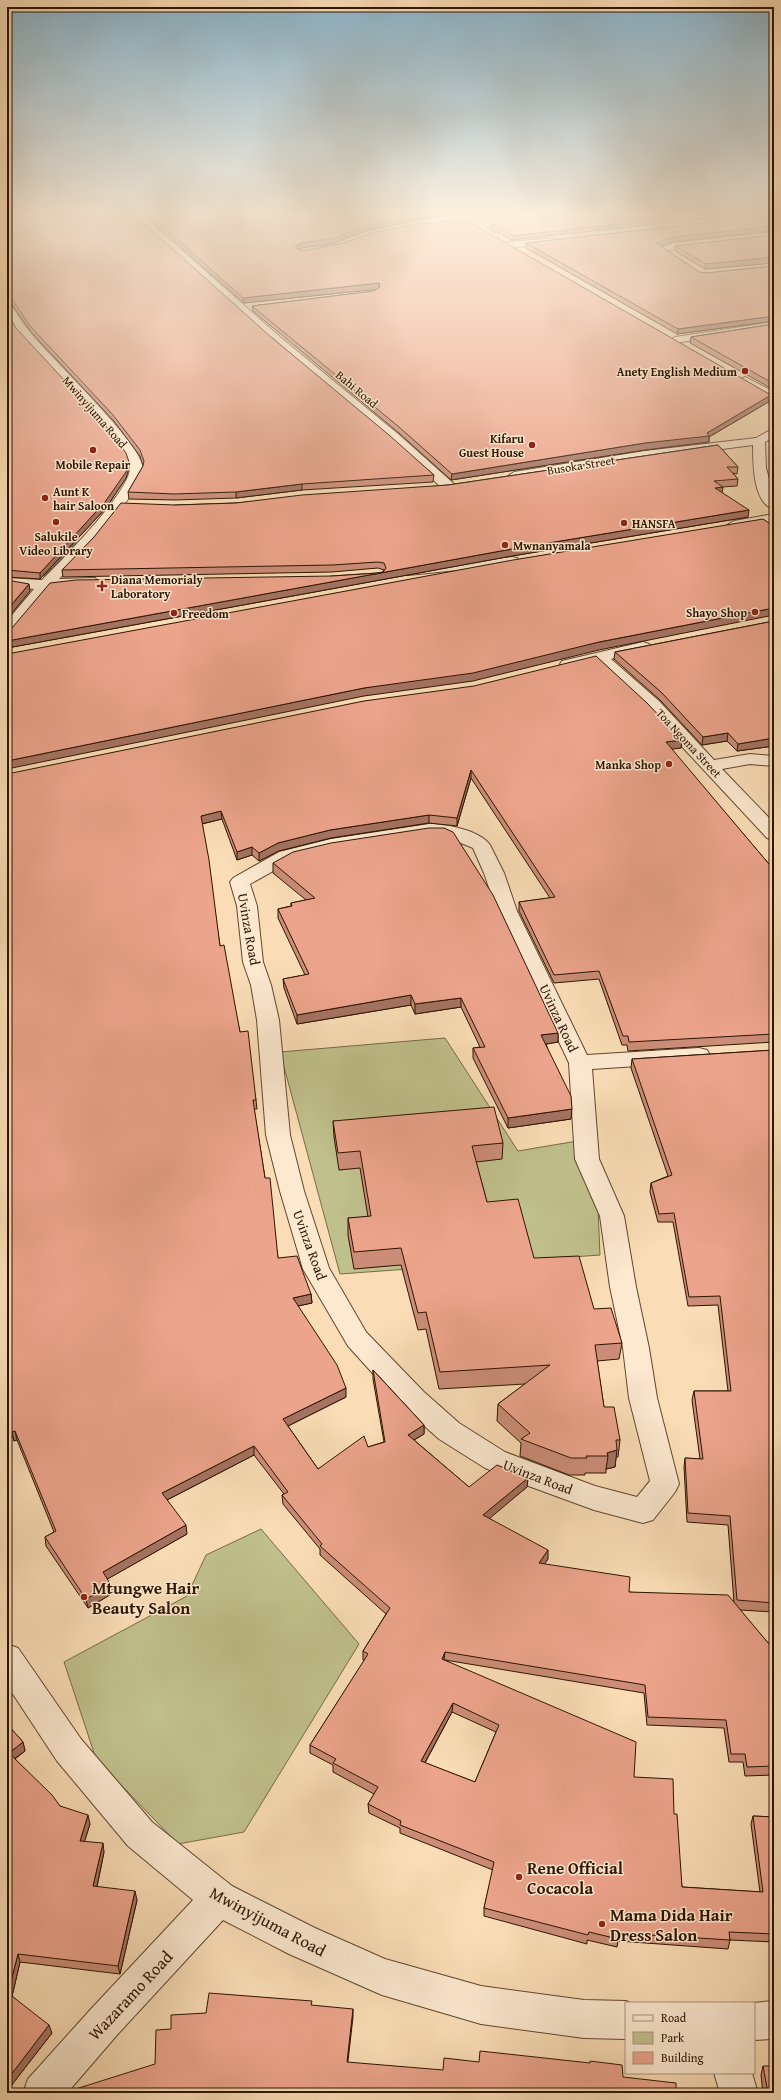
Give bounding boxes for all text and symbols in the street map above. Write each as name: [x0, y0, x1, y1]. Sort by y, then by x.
place label: Anety English Medium: [617, 363, 738, 380]
street label: Bahi Road: [332, 366, 382, 412]
marker: Anety English Medium: [740, 366, 750, 376]
street label: Mwinyijuma Road: [59, 372, 132, 452]
place label: Kifaru Guest House: [459, 430, 524, 461]
marker: Kifaru Guest House: [527, 440, 537, 450]
marker: Mobile Repair: [88, 445, 98, 455]
street label: Busoka Street: [546, 451, 617, 479]
place label: Mobile Repair: [56, 456, 131, 473]
place label: Aunt K hair Saloon: [53, 483, 114, 514]
marker: Aunt K hair Saloon: [40, 493, 50, 503]
place label: HANSFA: [632, 515, 676, 532]
marker: Salukile Video Library: [51, 517, 61, 527]
marker: HANSFA: [619, 518, 629, 528]
place label: Salukile Video Library: [19, 528, 93, 559]
place label: Mwnanyamala: [513, 537, 592, 554]
marker: Mwnanyamala: [500, 540, 510, 550]
place label: Diana Memorialy Laboratory: [111, 571, 204, 602]
marker: Diana Memorialy Laboratory: [96, 580, 108, 592]
place label: Shayo Shop: [686, 604, 747, 621]
place label: Freedom: [182, 605, 230, 622]
marker: Shayo Shop: [750, 607, 760, 617]
marker: Freedom: [169, 608, 179, 618]
street label: Toa Ngoma Street: [652, 705, 726, 782]
place label: Manka Shop: [595, 756, 661, 773]
marker: Manka Shop: [664, 759, 674, 769]
street label: Uvinza Road: [233, 891, 265, 967]
street label: Uvinza Road: [534, 981, 584, 1056]
street label: Uvinza Road: [288, 1207, 332, 1283]
street label: Uvinza Road: [500, 1455, 576, 1500]
place label: Mtungwe Hair Beauty Salon: [92, 1575, 200, 1620]
marker: Mtungwe Hair Beauty Salon: [79, 1592, 89, 1602]
place label: Rene Official Cocacola: [527, 1855, 623, 1900]
marker: Rene Official Cocacola: [514, 1872, 524, 1882]
street label: Mwinyijuma Road: [205, 1880, 331, 1962]
place label: Mama Dida Hair Dress Salon: [610, 1902, 733, 1947]
marker: Mama Dida Hair Dress Salon: [597, 1919, 607, 1929]
street label: Wazaramo Road: [82, 1945, 178, 2045]
legend: [625, 2002, 755, 2074]
text: Road: [661, 2009, 687, 2026]
text: Park: [661, 2029, 685, 2046]
text: Building: [661, 2049, 704, 2066]

